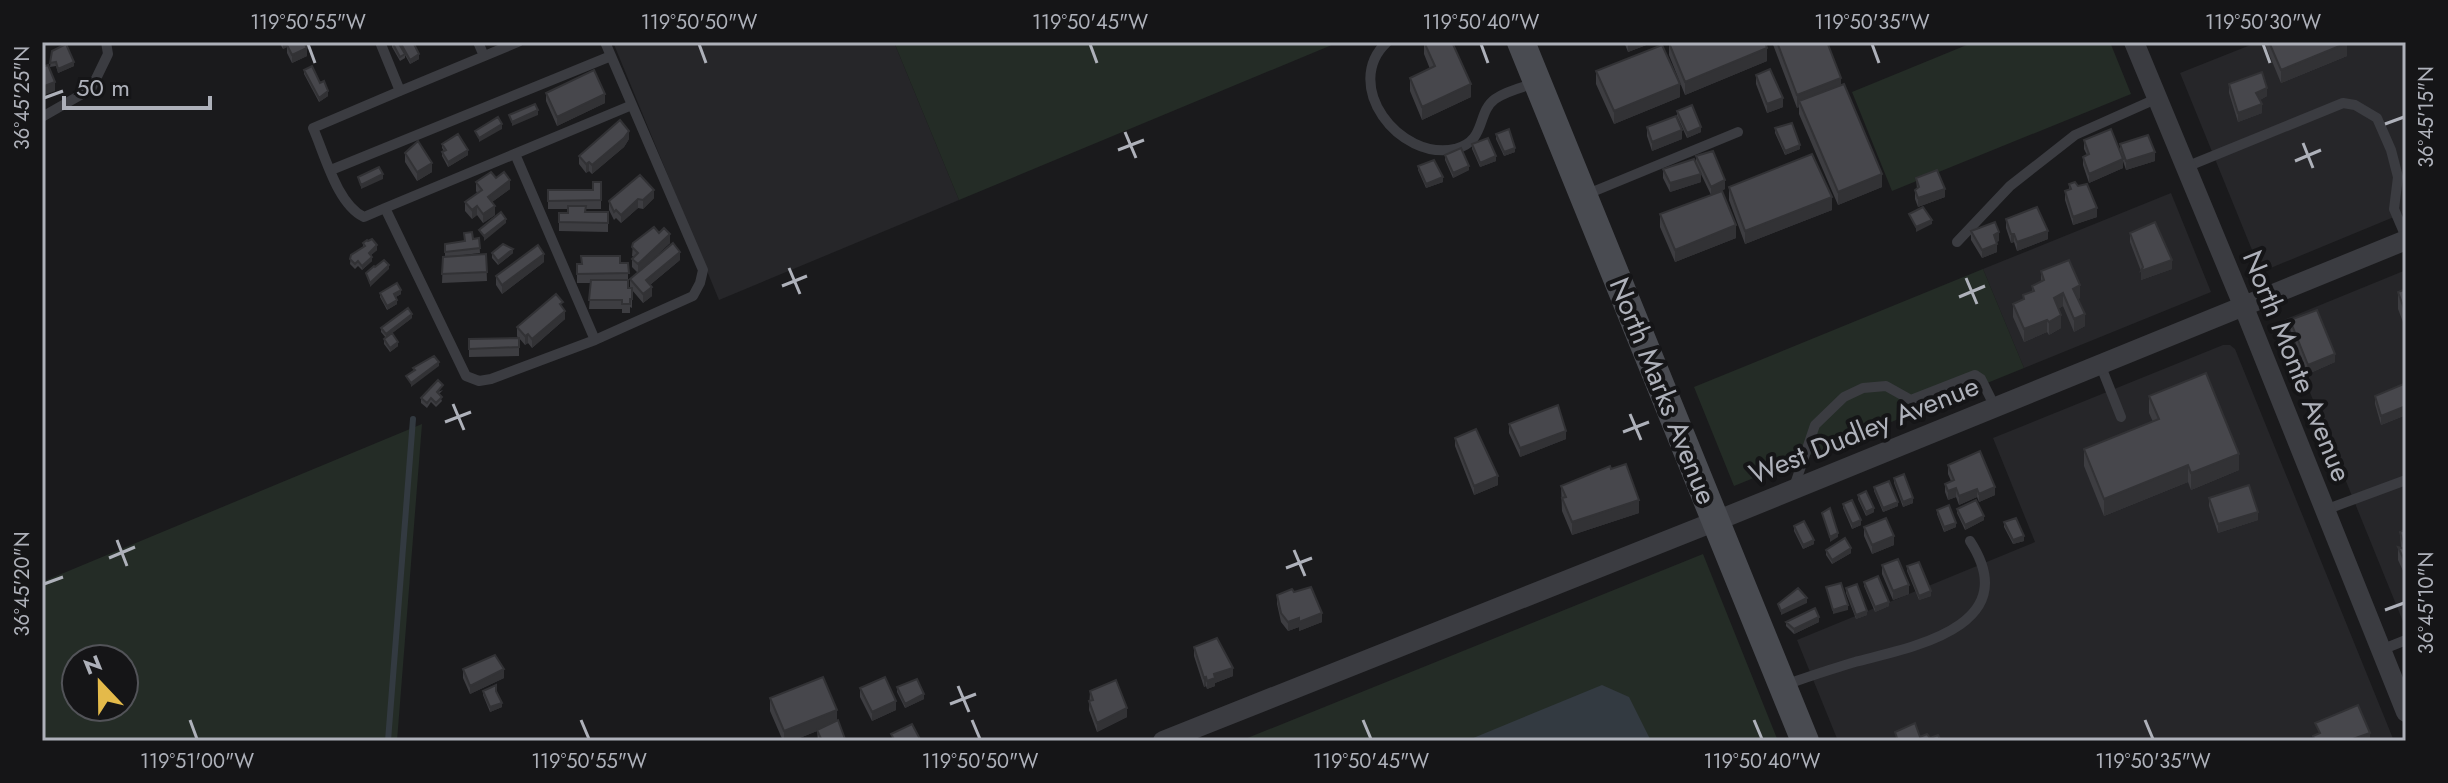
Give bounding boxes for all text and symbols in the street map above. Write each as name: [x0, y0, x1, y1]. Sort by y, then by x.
text: 119°50'55"W: [250, 8, 366, 37]
text: 119°50'50"W: [641, 8, 757, 37]
text: 119°50'45"W: [1032, 8, 1148, 37]
text: 119°50'40"W: [1423, 8, 1540, 37]
text: 119°50'35"W: [1814, 8, 1930, 37]
text: 119°50'30"W: [2205, 8, 2321, 37]
text: 36°45'25"N: [8, 46, 37, 150]
scale bar: [64, 60, 210, 110]
text: 36°45'15"N: [2412, 66, 2441, 168]
text: 50 m: [76, 70, 130, 105]
street label: North Monte Avenue: [2232, 244, 2362, 488]
street label: North Marks Avenue: [1599, 271, 1727, 511]
street label: West Dudley Avenue: [1743, 365, 1985, 495]
text: 36°45'20"N: [8, 532, 37, 636]
text: 36°45'10"N: [2412, 552, 2441, 654]
north arrow: [60, 643, 140, 723]
text: N: [78, 646, 107, 683]
text: 119°51'00"W: [140, 747, 254, 776]
text: 119°50'55"W: [531, 747, 647, 776]
text: 119°50'50"W: [922, 747, 1038, 776]
text: 119°50'45"W: [1313, 747, 1429, 776]
text: 119°50'40"W: [1704, 747, 1821, 776]
text: 119°50'35"W: [2095, 747, 2211, 776]

